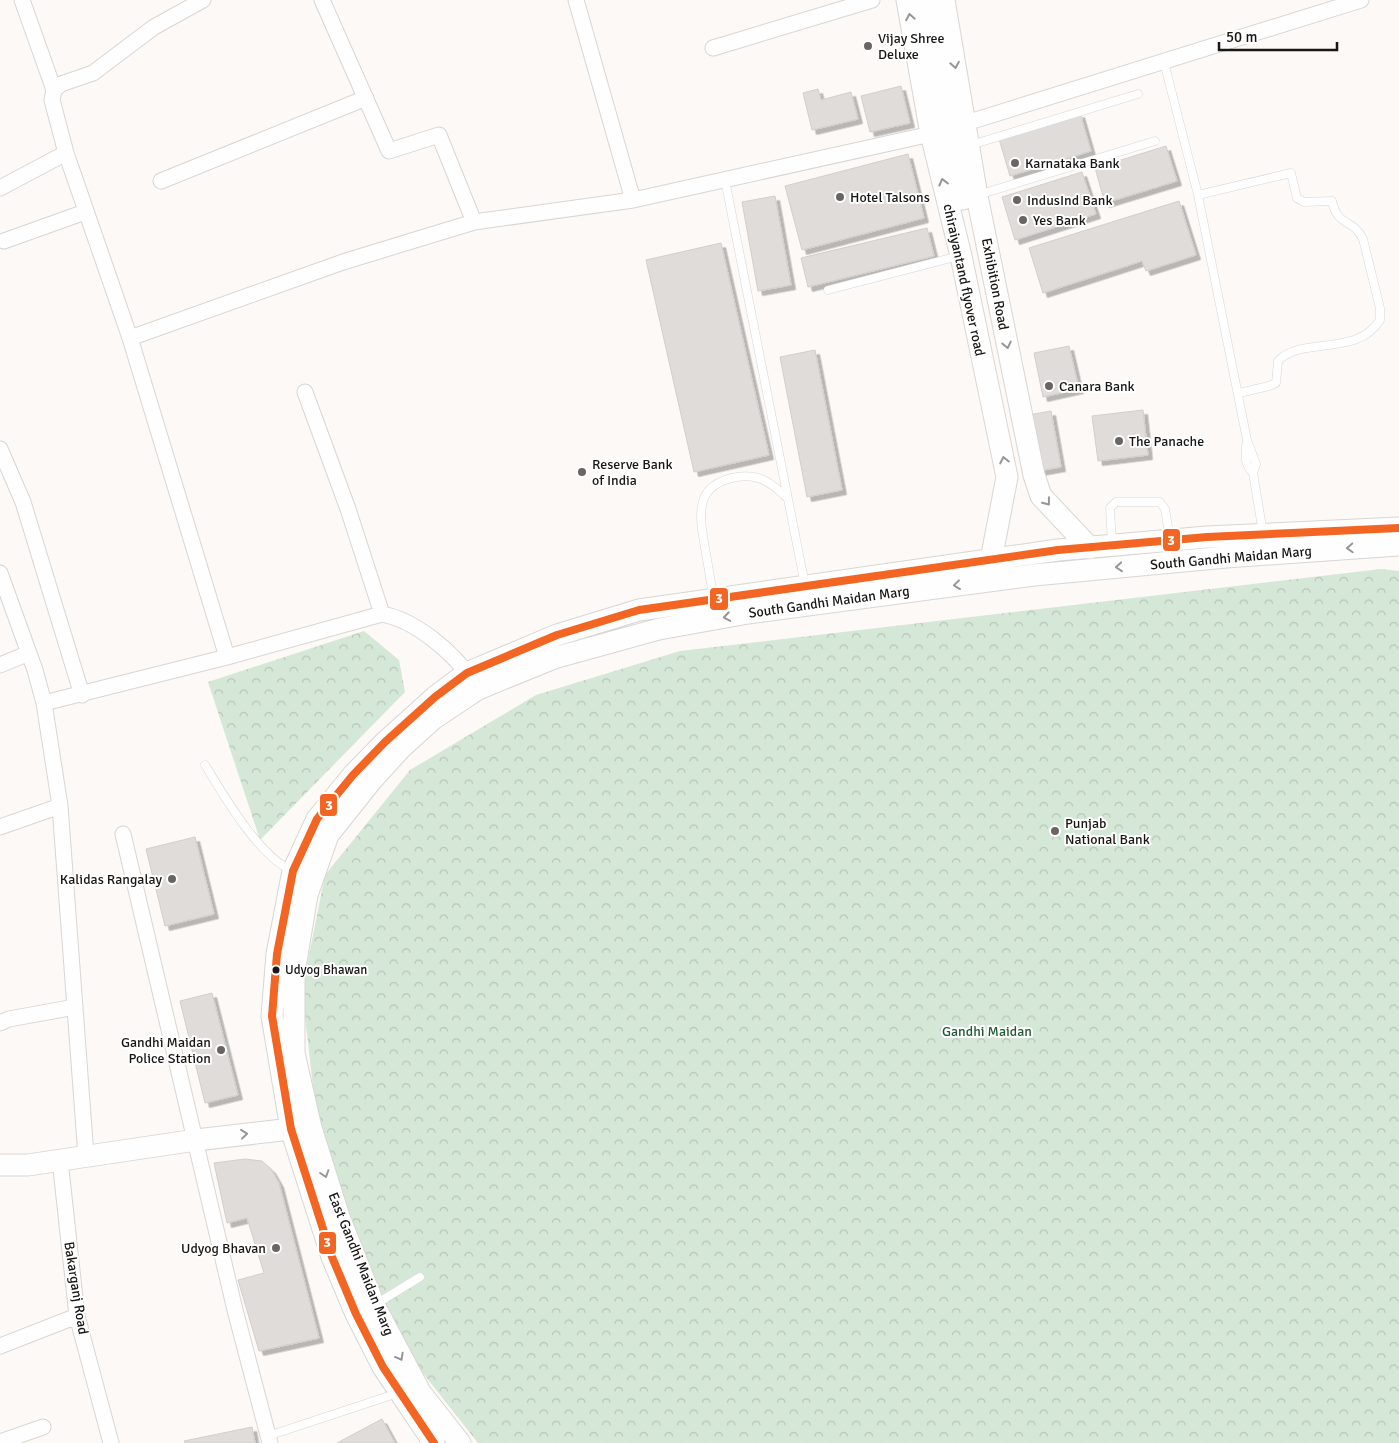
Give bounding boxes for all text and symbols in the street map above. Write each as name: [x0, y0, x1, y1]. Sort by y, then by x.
one-way arrow: [906, 12, 916, 21]
scale bar: [1219, 20, 1336, 52]
text: 50 m: [1226, 28, 1257, 46]
place label: Vijay Shree Deluxe: [878, 30, 945, 63]
marker: Vijay Shree Deluxe: [862, 40, 874, 52]
one-way arrow: [950, 61, 960, 70]
place label: Karnataka Bank: [1025, 155, 1120, 172]
marker: Karnataka Bank: [1009, 157, 1021, 169]
one-way arrow: [938, 178, 949, 187]
place label: Hotel Talsons: [850, 189, 930, 206]
marker: Hotel Talsons: [834, 191, 846, 203]
place label: IndusInd Bank: [1027, 192, 1112, 209]
marker: IndusInd Bank: [1011, 194, 1023, 206]
street label: chiraiyantand flyover road: [940, 202, 988, 358]
place label: Yes Bank: [1033, 212, 1086, 229]
marker: Yes Bank: [1017, 214, 1029, 226]
street label: Exhibition Road: [978, 236, 1012, 332]
one-way arrow: [1001, 341, 1012, 350]
place label: Canara Bank: [1059, 378, 1135, 395]
marker: Canara Bank: [1043, 380, 1055, 392]
place label: The Panache: [1129, 433, 1204, 450]
marker: The Panache: [1113, 435, 1125, 447]
place label: Reserve Bank of India: [592, 456, 672, 489]
one-way arrow: [999, 456, 1010, 465]
marker: Reserve Bank of India: [576, 466, 588, 478]
one-way arrow: [1041, 496, 1049, 505]
line badge: 3: [1162, 528, 1181, 552]
text: 3: [1167, 532, 1175, 549]
street label: South Gandhi Maidan Marg: [1149, 542, 1313, 574]
one-way arrow: [1346, 543, 1354, 554]
one-way arrow: [1114, 561, 1122, 572]
one-way arrow: [953, 579, 961, 590]
street label: South Gandhi Maidan Marg: [747, 582, 911, 622]
line badge: 3: [709, 587, 729, 611]
text: 3: [715, 590, 723, 607]
one-way arrow: [722, 611, 731, 621]
line badge: 3: [319, 793, 338, 817]
text: 3: [325, 797, 333, 814]
place label: Punjab National Bank: [1065, 815, 1150, 848]
marker: Punjab National Bank: [1049, 825, 1061, 837]
place label: Kalidas Rangalay: [60, 871, 162, 888]
marker: Kalidas Rangalay: [166, 873, 178, 885]
place label: Udyog Bhawan: [285, 962, 367, 978]
marker: Udyog Bhawan: [271, 965, 281, 975]
park label: Gandhi Maidan: [942, 1023, 1032, 1040]
place label: Gandhi Maidan Police Station: [121, 1034, 211, 1067]
marker: Gandhi Maidan Police Station: [215, 1044, 227, 1056]
one-way arrow: [240, 1129, 248, 1140]
one-way arrow: [320, 1170, 330, 1178]
street label: East Gandhi Maidan Marg: [324, 1190, 398, 1338]
line badge: 3: [318, 1231, 337, 1255]
text: 3: [323, 1234, 331, 1251]
street label: Bakarganj Road: [60, 1240, 92, 1336]
place label: Udyog Bhavan: [181, 1240, 266, 1257]
marker: Udyog Bhavan: [270, 1242, 282, 1254]
one-way arrow: [394, 1351, 404, 1360]

